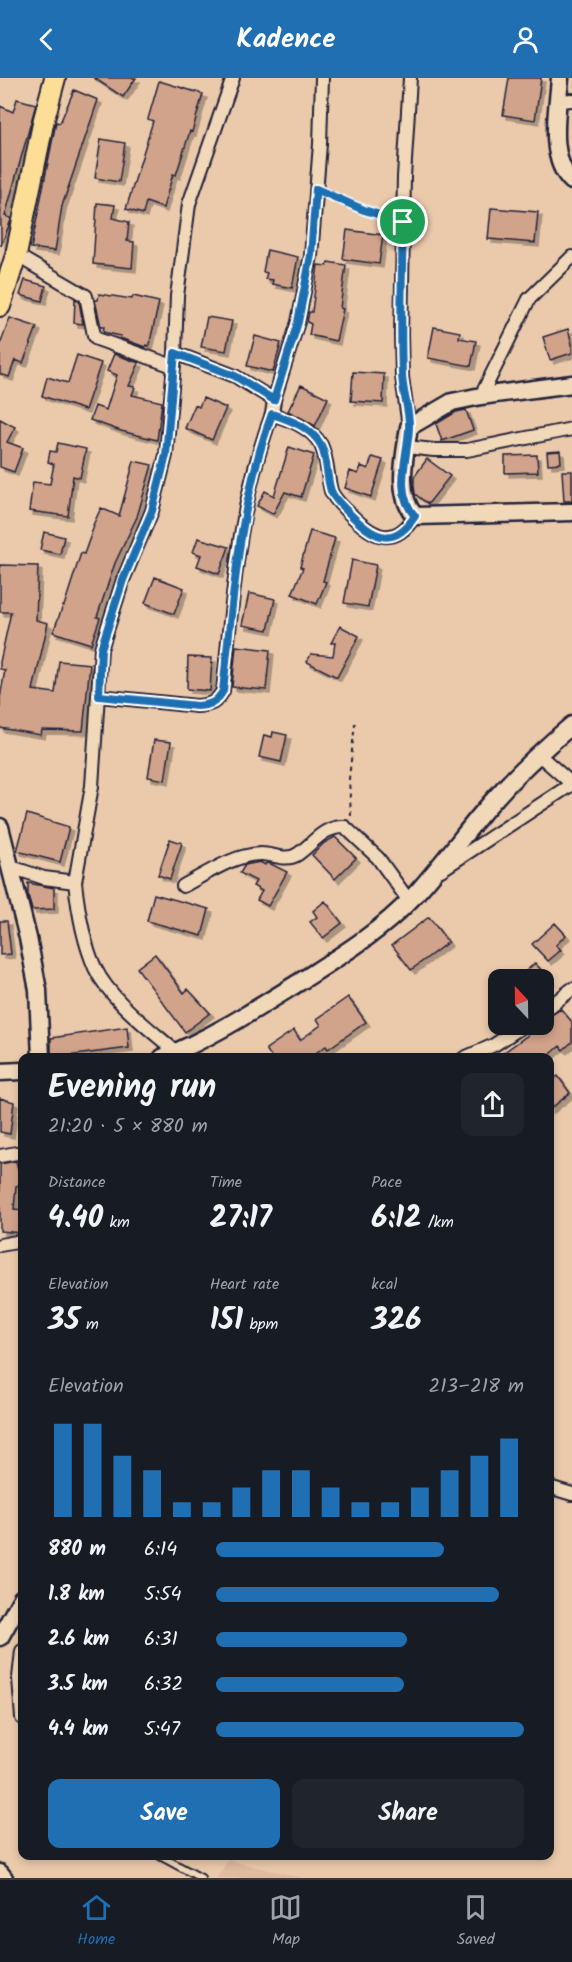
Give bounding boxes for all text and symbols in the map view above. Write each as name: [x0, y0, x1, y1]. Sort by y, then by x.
text: Kadence: [236, 18, 336, 61]
icon: back: [30, 23, 63, 56]
icon: person: [509, 23, 542, 56]
pin: [377, 196, 428, 247]
icon: arrive: [386, 205, 419, 238]
north arrow: [488, 969, 554, 1035]
map controls: [488, 969, 554, 1035]
text: Evening run: [48, 1062, 216, 1115]
button: share: [461, 1073, 524, 1136]
text: 21:20 · 5 × 880 m: [48, 1111, 208, 1143]
text: Distance: [48, 1170, 106, 1195]
text: Time: [210, 1170, 242, 1195]
text: Pace: [371, 1170, 402, 1195]
text: 4.40: [48, 1195, 103, 1243]
text: 27:17: [210, 1195, 272, 1243]
text: 6:12: [371, 1195, 422, 1243]
text: km: [103, 1210, 130, 1235]
text: /km: [422, 1210, 454, 1235]
text: Elevation: [48, 1272, 109, 1297]
text: Heart rate: [210, 1272, 279, 1297]
text: kcal: [371, 1272, 397, 1297]
text: 35: [48, 1297, 80, 1345]
text: 151: [210, 1297, 243, 1345]
text: 326: [371, 1297, 422, 1345]
text: m: [80, 1312, 99, 1337]
text: bpm: [243, 1312, 278, 1337]
text: Elevation: [48, 1371, 124, 1403]
text: 213–218 m: [429, 1371, 524, 1403]
text: 880 m: [48, 1534, 106, 1566]
text: 6:14: [144, 1534, 177, 1566]
text: 1.8 km: [48, 1579, 105, 1611]
text: 5:54: [144, 1579, 181, 1611]
text: 2.6 km: [48, 1624, 109, 1656]
text: 6:31: [144, 1624, 178, 1656]
text: 3.5 km: [48, 1669, 108, 1701]
text: 6:32: [144, 1669, 183, 1701]
text: 4.4 km: [48, 1714, 108, 1746]
text: 5:47: [144, 1714, 180, 1746]
button: Save: [48, 1779, 280, 1848]
button: Share: [292, 1779, 524, 1848]
tab: Home: [77, 1891, 115, 1952]
tab: Map: [269, 1891, 302, 1952]
tab: Saved: [457, 1891, 495, 1952]

